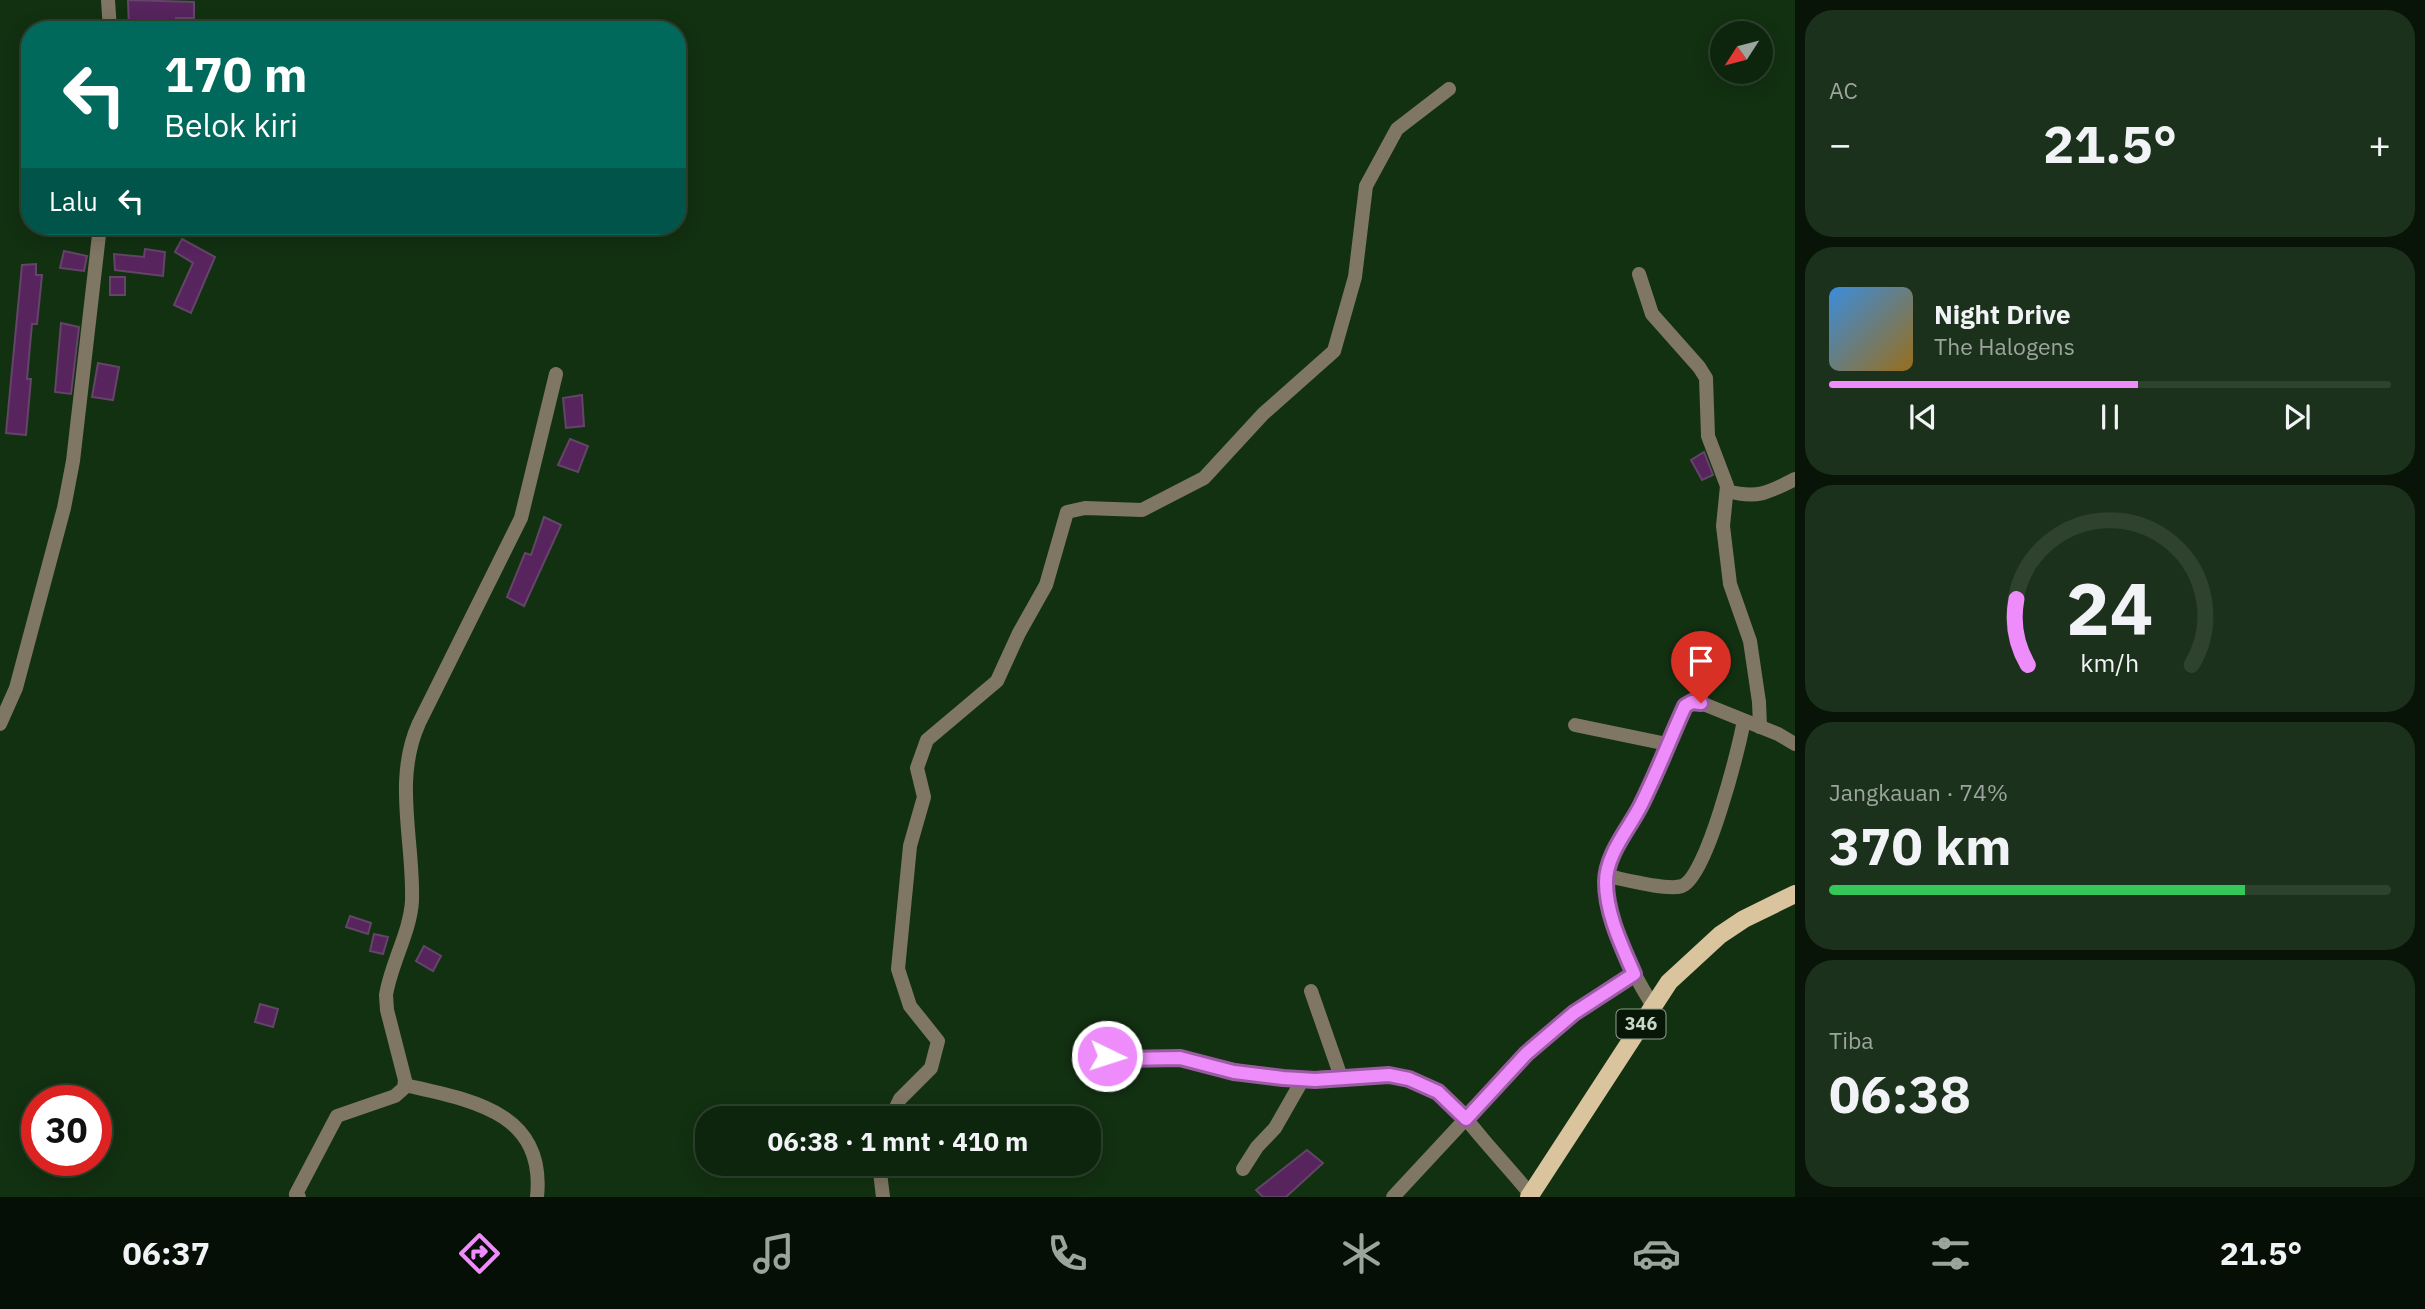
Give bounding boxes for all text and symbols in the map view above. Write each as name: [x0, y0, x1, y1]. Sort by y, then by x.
north arrow: [1710, 21, 1773, 84]
map controls: [1710, 21, 1773, 84]
text: 170 m: [164, 42, 308, 105]
icon: left: [49, 49, 140, 140]
text: AC: [1829, 75, 1858, 105]
text: Belok kiri: [164, 104, 298, 146]
text: 21.5°: [2043, 110, 2177, 177]
text: −: [1829, 119, 1852, 168]
text: +: [2368, 119, 2391, 168]
icon: left: [112, 182, 150, 220]
text: Lalu: [49, 184, 98, 218]
text: Night Drive: [1934, 297, 2071, 331]
text: The Halogens: [1934, 331, 2075, 361]
icon: previous: [1904, 398, 1942, 436]
icon: pause: [2091, 398, 2129, 436]
icon: next: [2278, 398, 2316, 436]
text: 24: [2066, 560, 2154, 655]
pin: [1671, 631, 1731, 703]
icon: arrive: [1682, 642, 1720, 680]
text: km/h: [2081, 645, 2139, 678]
text: Jangkauan · 74%: [1829, 777, 2008, 807]
text: 370 km: [1829, 812, 2011, 879]
road number: 346: [1616, 1009, 1666, 1038]
position arrow: [1070, 1019, 1144, 1093]
text: Tiba: [1829, 1025, 1874, 1055]
text: 06:38: [1829, 1060, 1971, 1127]
speed limit sign: 30: [21, 1085, 112, 1176]
text: 06:38 · 1 mnt · 410 m: [768, 1124, 1028, 1158]
icon: directions: [455, 1229, 504, 1278]
icon: music: [749, 1229, 798, 1278]
icon: phone: [1043, 1229, 1092, 1278]
icon: climate: [1337, 1229, 1386, 1278]
icon: car: [1632, 1229, 1681, 1278]
icon: filters: [1926, 1229, 1975, 1278]
text: 06:37: [123, 1232, 210, 1274]
text: 21.5°: [2220, 1232, 2302, 1274]

